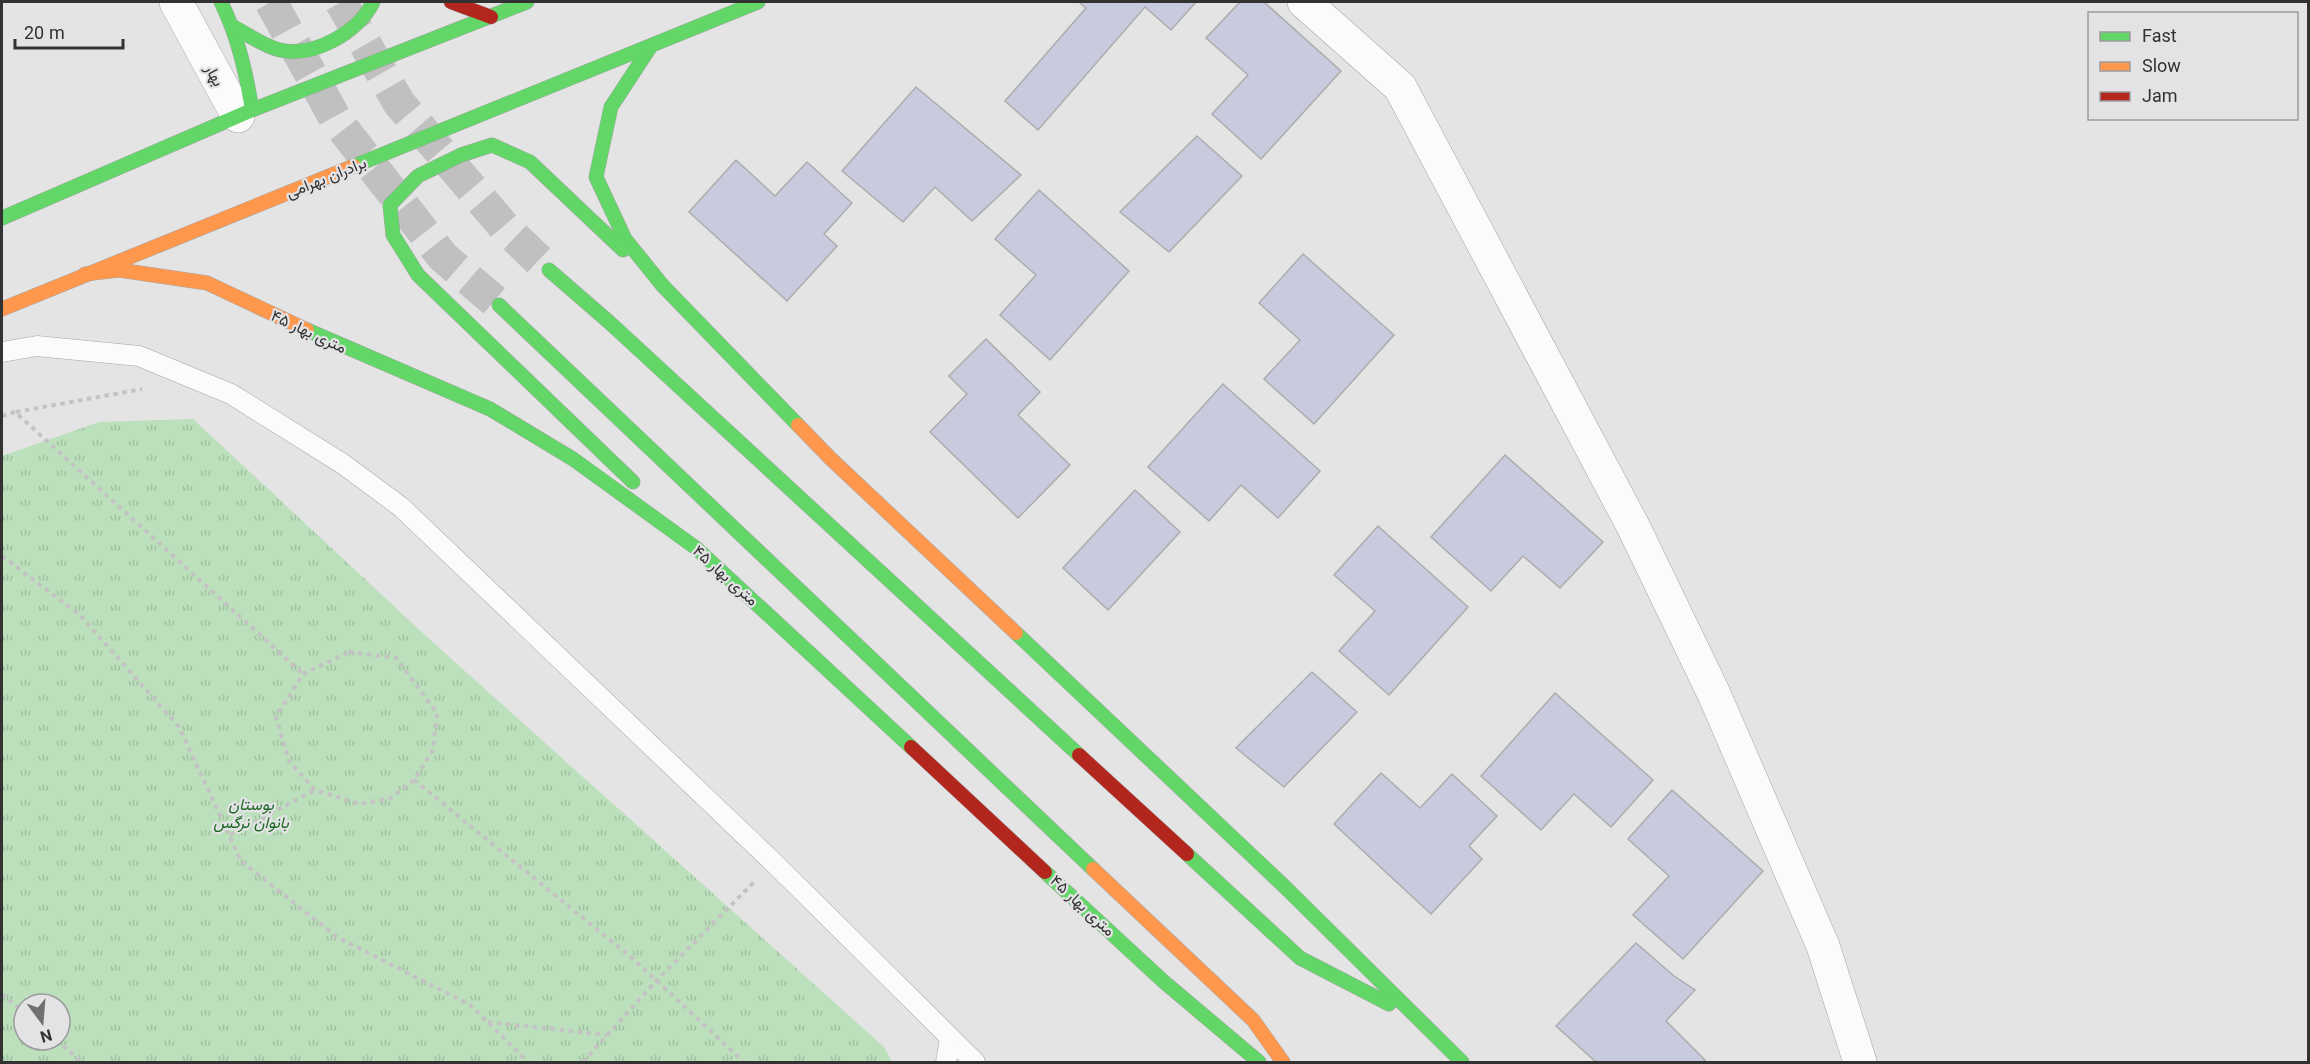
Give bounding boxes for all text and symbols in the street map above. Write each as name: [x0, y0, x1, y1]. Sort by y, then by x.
scale bar: [15, 12, 123, 50]
legend: [2088, 12, 2298, 120]
text: 20 m: [24, 21, 65, 49]
text: Fast: [2142, 24, 2177, 52]
text: Slow: [2142, 54, 2181, 82]
street label: بهار: [196, 60, 229, 92]
text: Jam: [2142, 84, 2178, 112]
street label: برادران بهرامی: [283, 152, 371, 207]
street label: ۴۵ متری بهار: [266, 305, 350, 362]
street label: ۴۵ متری بهار: [686, 540, 763, 613]
park label: بوستان بانوان نرگس: [213, 794, 290, 837]
street label: ۴۵ متری بهار: [1043, 870, 1120, 944]
north arrow: [12, 992, 72, 1052]
text: N: [37, 1020, 54, 1048]

